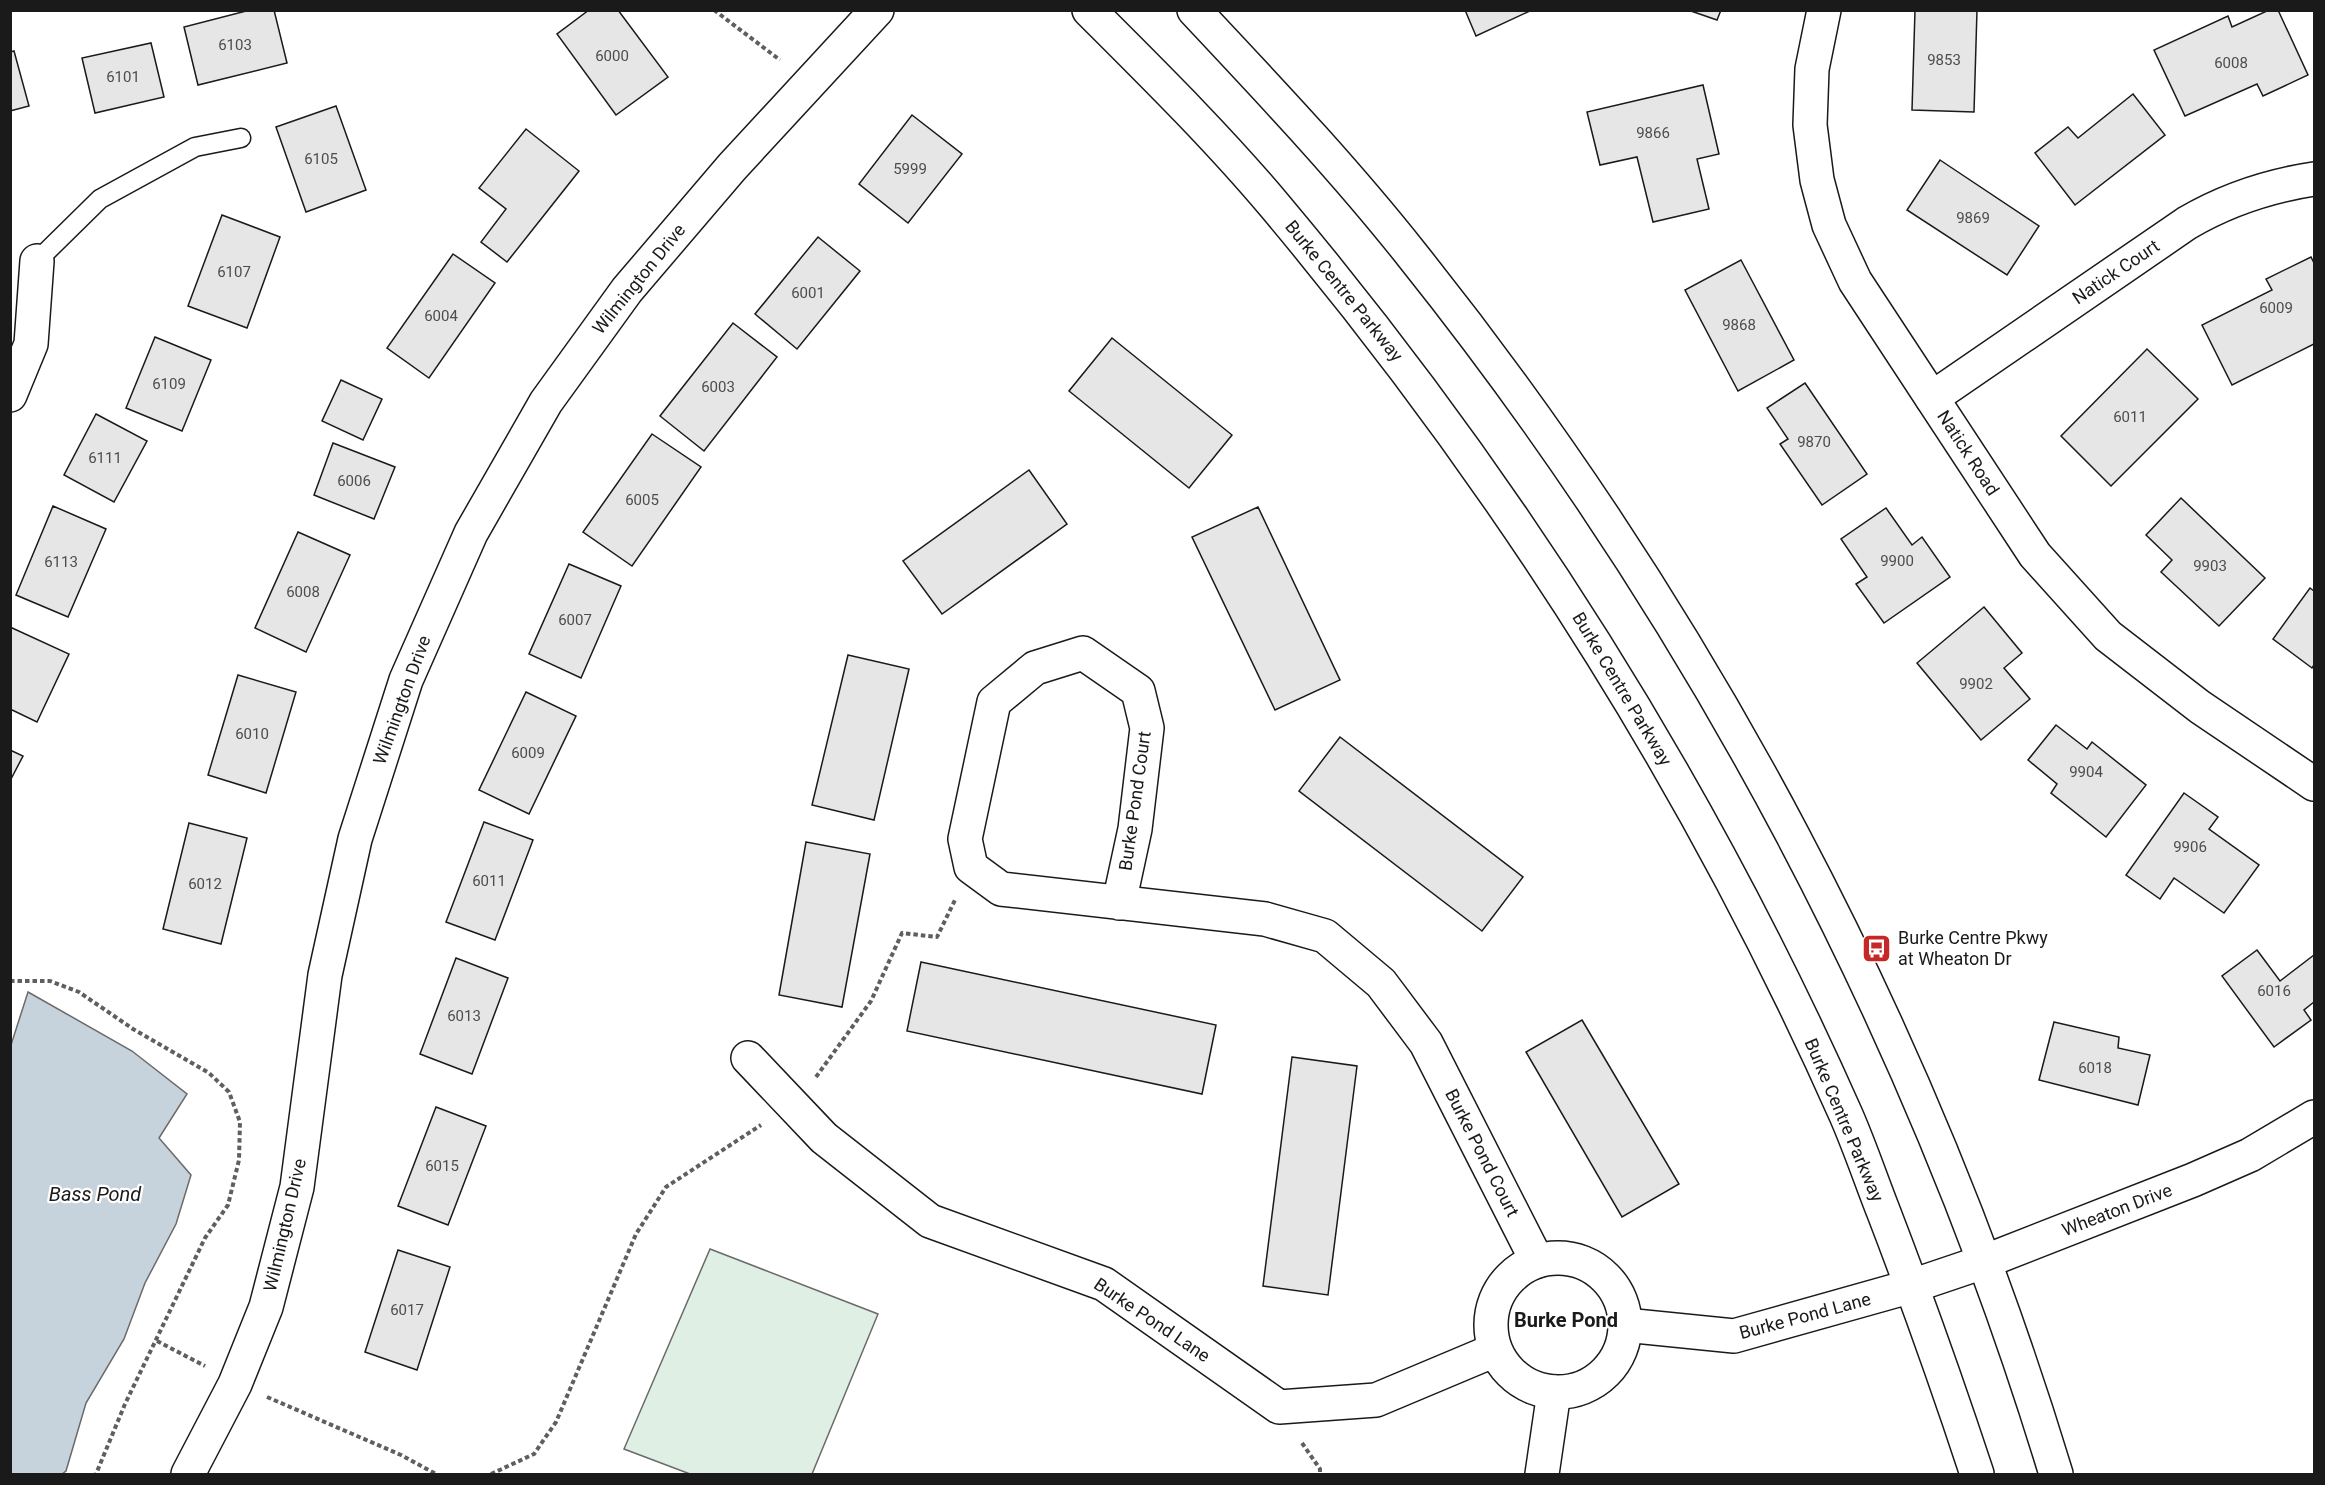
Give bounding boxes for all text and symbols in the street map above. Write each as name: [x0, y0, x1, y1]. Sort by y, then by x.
house number: 6103: [218, 36, 252, 54]
house number: 6000: [595, 47, 629, 65]
house number: 9853: [1927, 51, 1961, 69]
house number: 6008: [2214, 54, 2248, 72]
house number: 6101: [106, 68, 140, 86]
house number: 9866: [1636, 124, 1670, 142]
house number: 6105: [304, 150, 338, 168]
house number: 5999: [893, 160, 927, 178]
house number: 9869: [1956, 209, 1990, 227]
street label: Burke Centre Parkway: [1281, 216, 1408, 366]
street label: Wilmington Drive: [588, 219, 689, 338]
street label: Natick Court: [2068, 235, 2163, 308]
house number: 6107: [217, 263, 251, 281]
house number: 6001: [791, 284, 825, 302]
house number: 6009: [2259, 299, 2293, 317]
house number: 6004: [424, 307, 458, 325]
house number: 9868: [1722, 316, 1756, 334]
house number: 6109: [152, 375, 186, 393]
house number: 6003: [701, 378, 735, 396]
street label: Natick Road: [1933, 406, 2004, 499]
house number: 6011: [2113, 408, 2147, 426]
house number: 9870: [1797, 433, 1831, 451]
house number: 6111: [88, 449, 122, 467]
house number: 6006: [337, 472, 371, 490]
house number: 6005: [625, 491, 659, 509]
house number: 9900: [1880, 552, 1914, 570]
house number: 6113: [44, 553, 78, 571]
house number: 9903: [2193, 557, 2227, 575]
house number: 6008: [286, 583, 320, 601]
street label: Burke Centre Parkway: [1568, 608, 1677, 770]
house number: 6007: [558, 611, 592, 629]
street label: Wilmington Drive: [368, 632, 435, 767]
house number: 9902: [1959, 675, 1993, 693]
house number: 6010: [235, 725, 269, 743]
street label: Burke Pond Court: [1114, 730, 1155, 872]
house number: 6009: [511, 744, 545, 762]
house number: 9904: [2069, 763, 2103, 781]
house number: 9906: [2173, 838, 2207, 856]
house number: 6011: [472, 872, 506, 890]
house number: 6012: [188, 875, 222, 893]
place label: Burke Centre Pkwy at Wheaton Dr: [1898, 927, 2048, 969]
bus stop icon: Burke Centre Pkwy at Wheaton Dr: [1861, 932, 1893, 964]
house number: 6016: [2257, 982, 2291, 1000]
house number: 6013: [447, 1007, 481, 1025]
street label: Burke Centre Parkway: [1801, 1035, 1889, 1205]
house number: 6018: [2078, 1059, 2112, 1077]
street label: Burke Pond Court: [1441, 1085, 1524, 1220]
street label: Wilmington Drive: [259, 1156, 310, 1293]
house number: 6015: [425, 1157, 459, 1175]
street label: Wheaton Drive: [2059, 1179, 2175, 1240]
water label: Bass Pond: [49, 1182, 142, 1206]
street label: Burke Pond Lane: [1090, 1273, 1214, 1366]
street label: Burke Pond Lane: [1737, 1288, 1873, 1343]
house number: 6017: [390, 1301, 424, 1319]
district label: Burke Pond: [1514, 1308, 1618, 1332]

